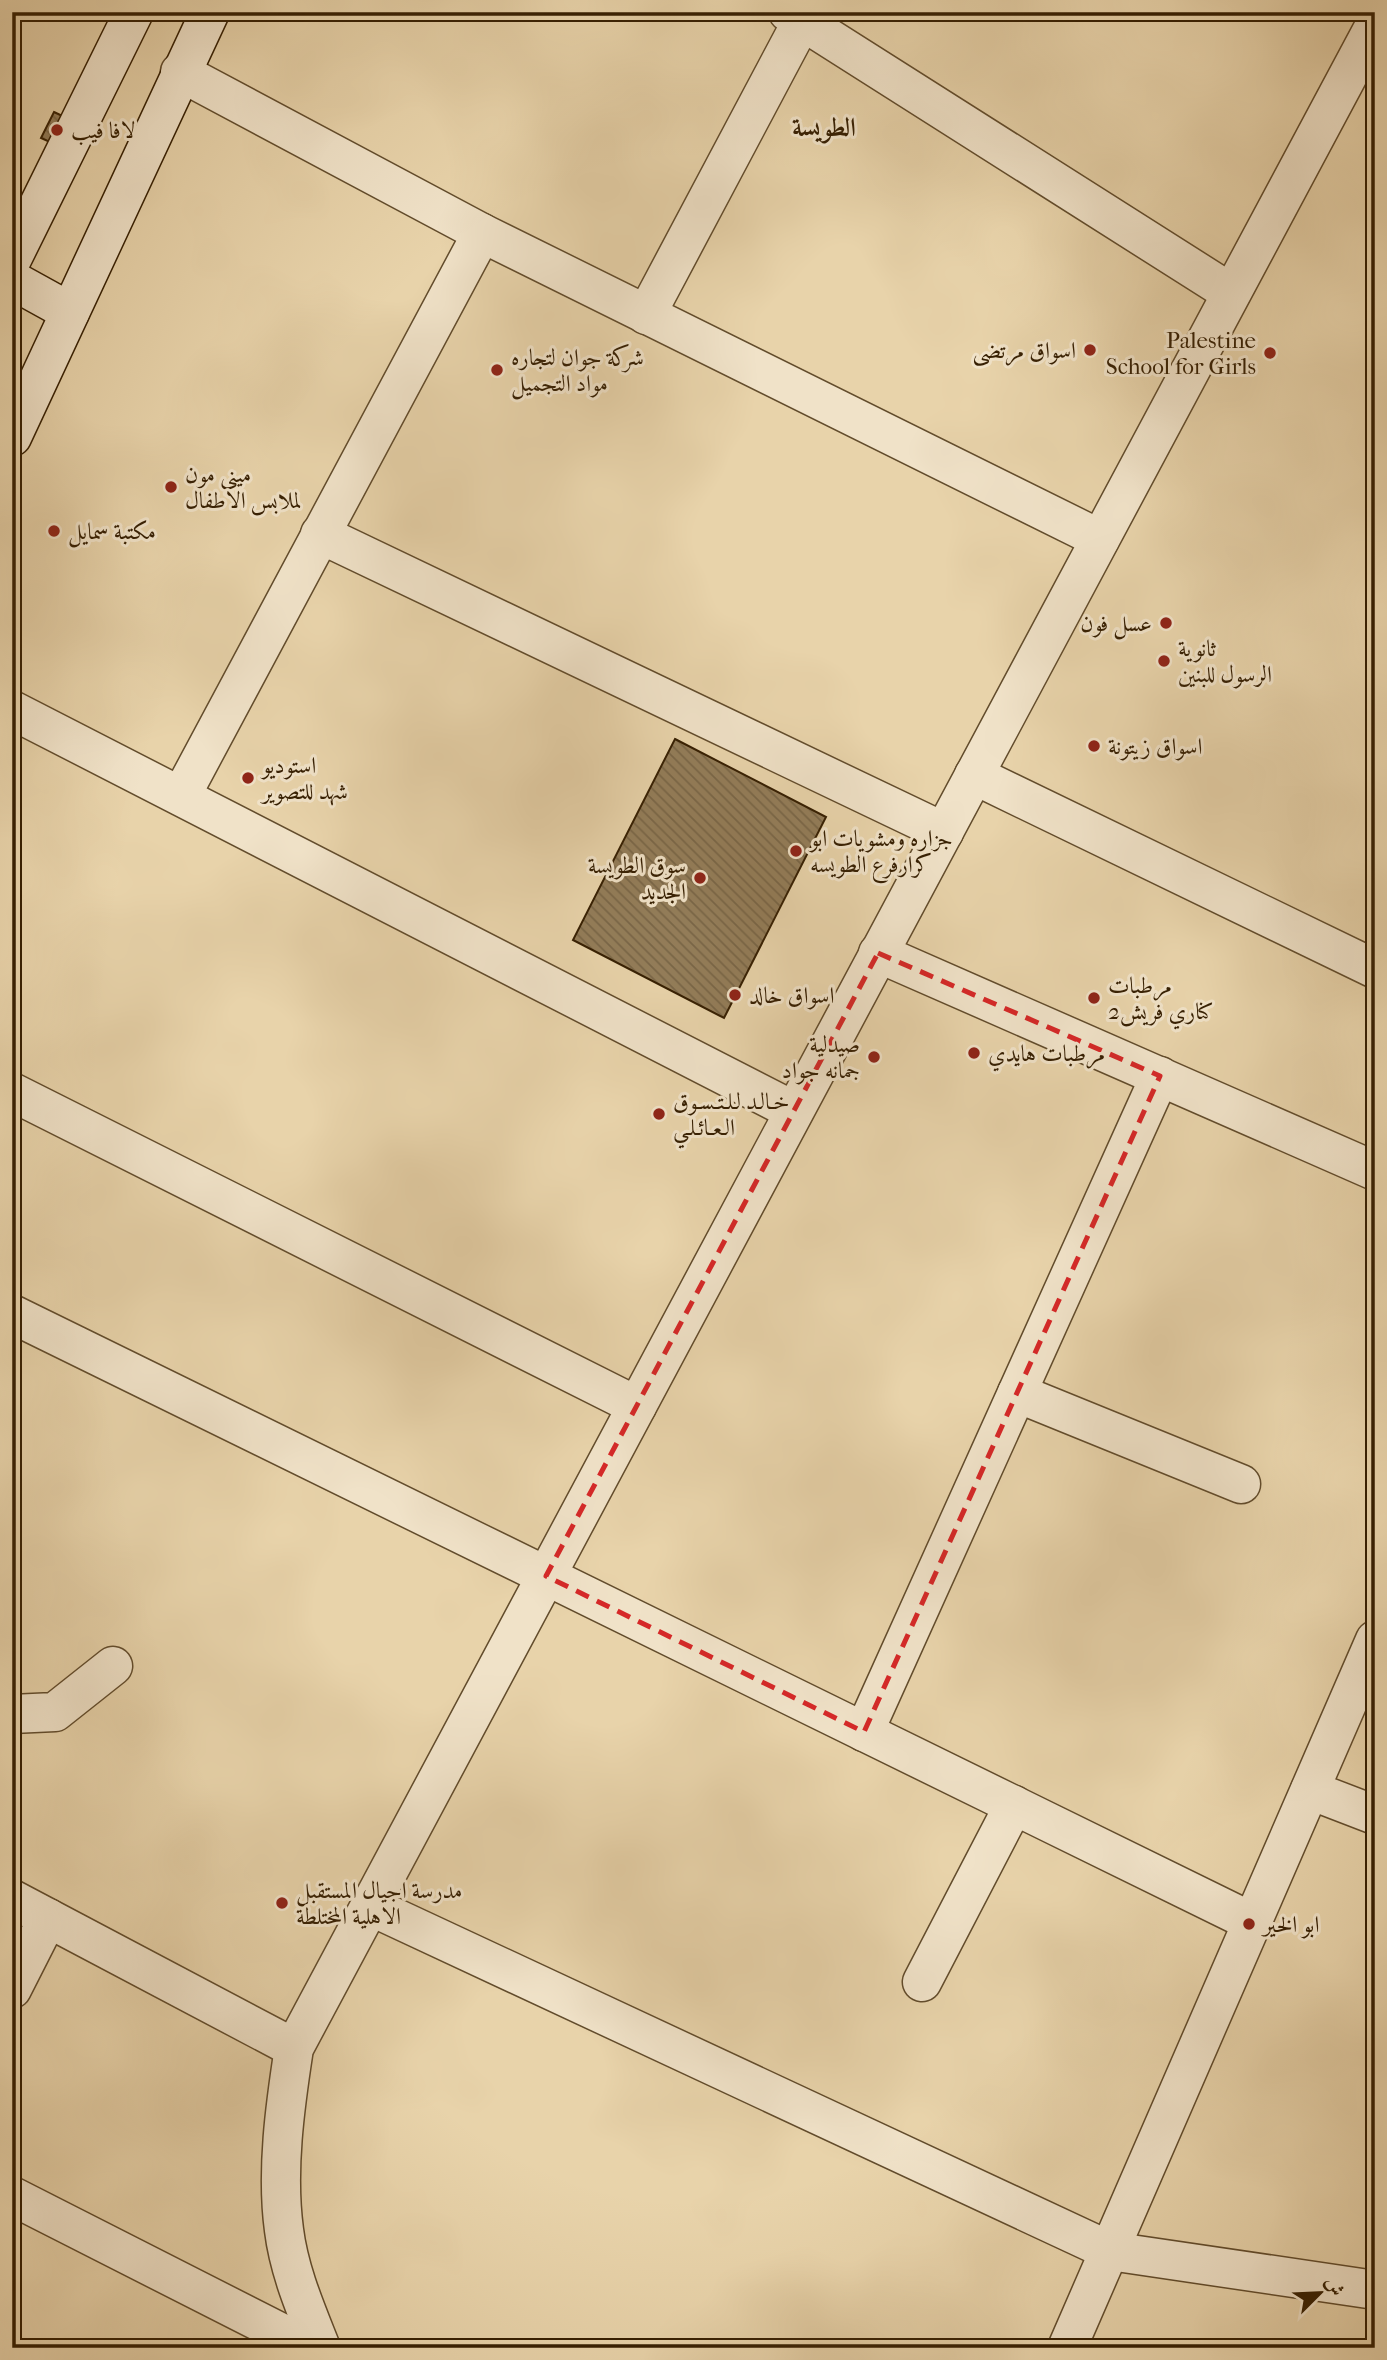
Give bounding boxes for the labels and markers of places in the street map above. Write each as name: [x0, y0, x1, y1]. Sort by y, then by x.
place label: لافا فيب: [71, 117, 136, 146]
marker: لافا فيب: [49, 122, 65, 138]
place label: Palestine School for Girls: [1106, 327, 1256, 380]
place label: اسواق مرتضى: [973, 337, 1076, 367]
marker: اسواق مرتضى: [1082, 342, 1098, 358]
place label: شركة جوان لتجاره مواد التجميل: [511, 343, 644, 400]
marker: Palestine School for Girls: [1262, 345, 1278, 361]
marker: شركة جوان لتجاره مواد التجميل: [489, 362, 505, 378]
place label: ميني مون لملابس الاطفال: [185, 461, 302, 516]
marker: ميني مون لملابس الاطفال: [163, 479, 179, 495]
place label: مكتبة سمايل: [68, 518, 156, 548]
marker: مكتبة سمايل: [46, 523, 62, 539]
place label: عسل فون: [1080, 610, 1152, 640]
marker: عسل فون: [1158, 615, 1174, 631]
place label: ثانوية الرسول للبنين: [1178, 635, 1272, 689]
marker: ثانوية الرسول للبنين: [1156, 653, 1172, 669]
place label: اسواق زيتونة: [1108, 733, 1202, 761]
marker: اسواق زيتونة: [1086, 738, 1102, 754]
place label: استوديو شهد للتصوير: [260, 752, 348, 806]
marker: استوديو شهد للتصوير: [240, 770, 256, 786]
place label: جزاره ومشويات ابو كرارفرع الطويسه: [808, 825, 953, 884]
marker: جزاره ومشويات ابو كرارفرع الطويسه: [788, 843, 804, 859]
place label: سوق الطويسة الجديد: [588, 852, 686, 905]
marker: سوق الطويسة الجديد: [692, 870, 708, 886]
place label: مرطبات كناري فريش2: [1108, 972, 1214, 1030]
place label: اسواق خالد: [749, 982, 834, 1010]
marker: اسواق خالد: [727, 987, 743, 1003]
marker: مرطبات كناري فريش2: [1086, 990, 1102, 1006]
place label: صيدلية جمانه جواد: [782, 1031, 860, 1085]
place label: مرطبات هايدي: [988, 1040, 1105, 1072]
marker: مرطبات هايدي: [966, 1045, 982, 1061]
marker: صيدلية جمانه جواد: [866, 1049, 882, 1065]
place label: خـالـد لـلـتـسـوق الـعـائـلـي: [673, 1088, 790, 1149]
marker: خـالـد لـلـتـسـوق الـعـائـلـي: [651, 1106, 667, 1122]
place label: مدرسة اجيال المستقبل الاهلية المختلطة: [296, 1877, 462, 1930]
marker: مدرسة اجيال المستقبل الاهلية المختلطة: [274, 1895, 290, 1911]
place label: ابو الخير: [1261, 1911, 1319, 1939]
marker: ابو الخير: [1241, 1916, 1257, 1932]

